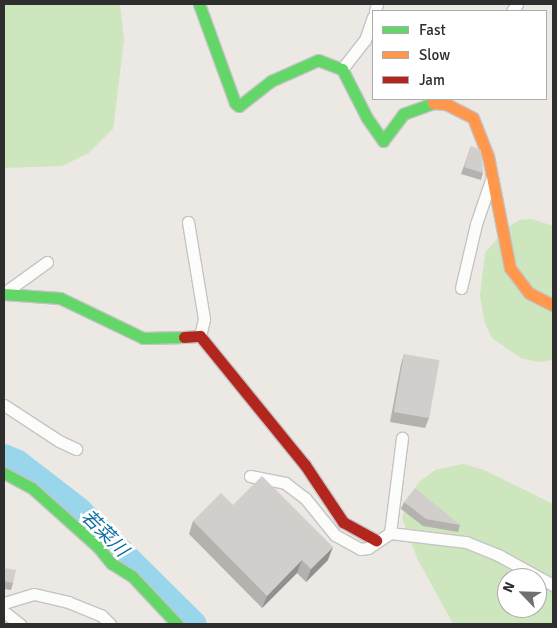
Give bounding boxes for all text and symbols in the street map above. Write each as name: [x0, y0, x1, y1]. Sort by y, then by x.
legend: [372, 10, 547, 100]
text: Fast: [419, 21, 446, 39]
text: Slow: [419, 46, 450, 64]
text: Jam: [419, 71, 445, 89]
water label: 若菜川: [76, 506, 132, 562]
north arrow: [497, 568, 547, 618]
text: N: [499, 579, 519, 595]

